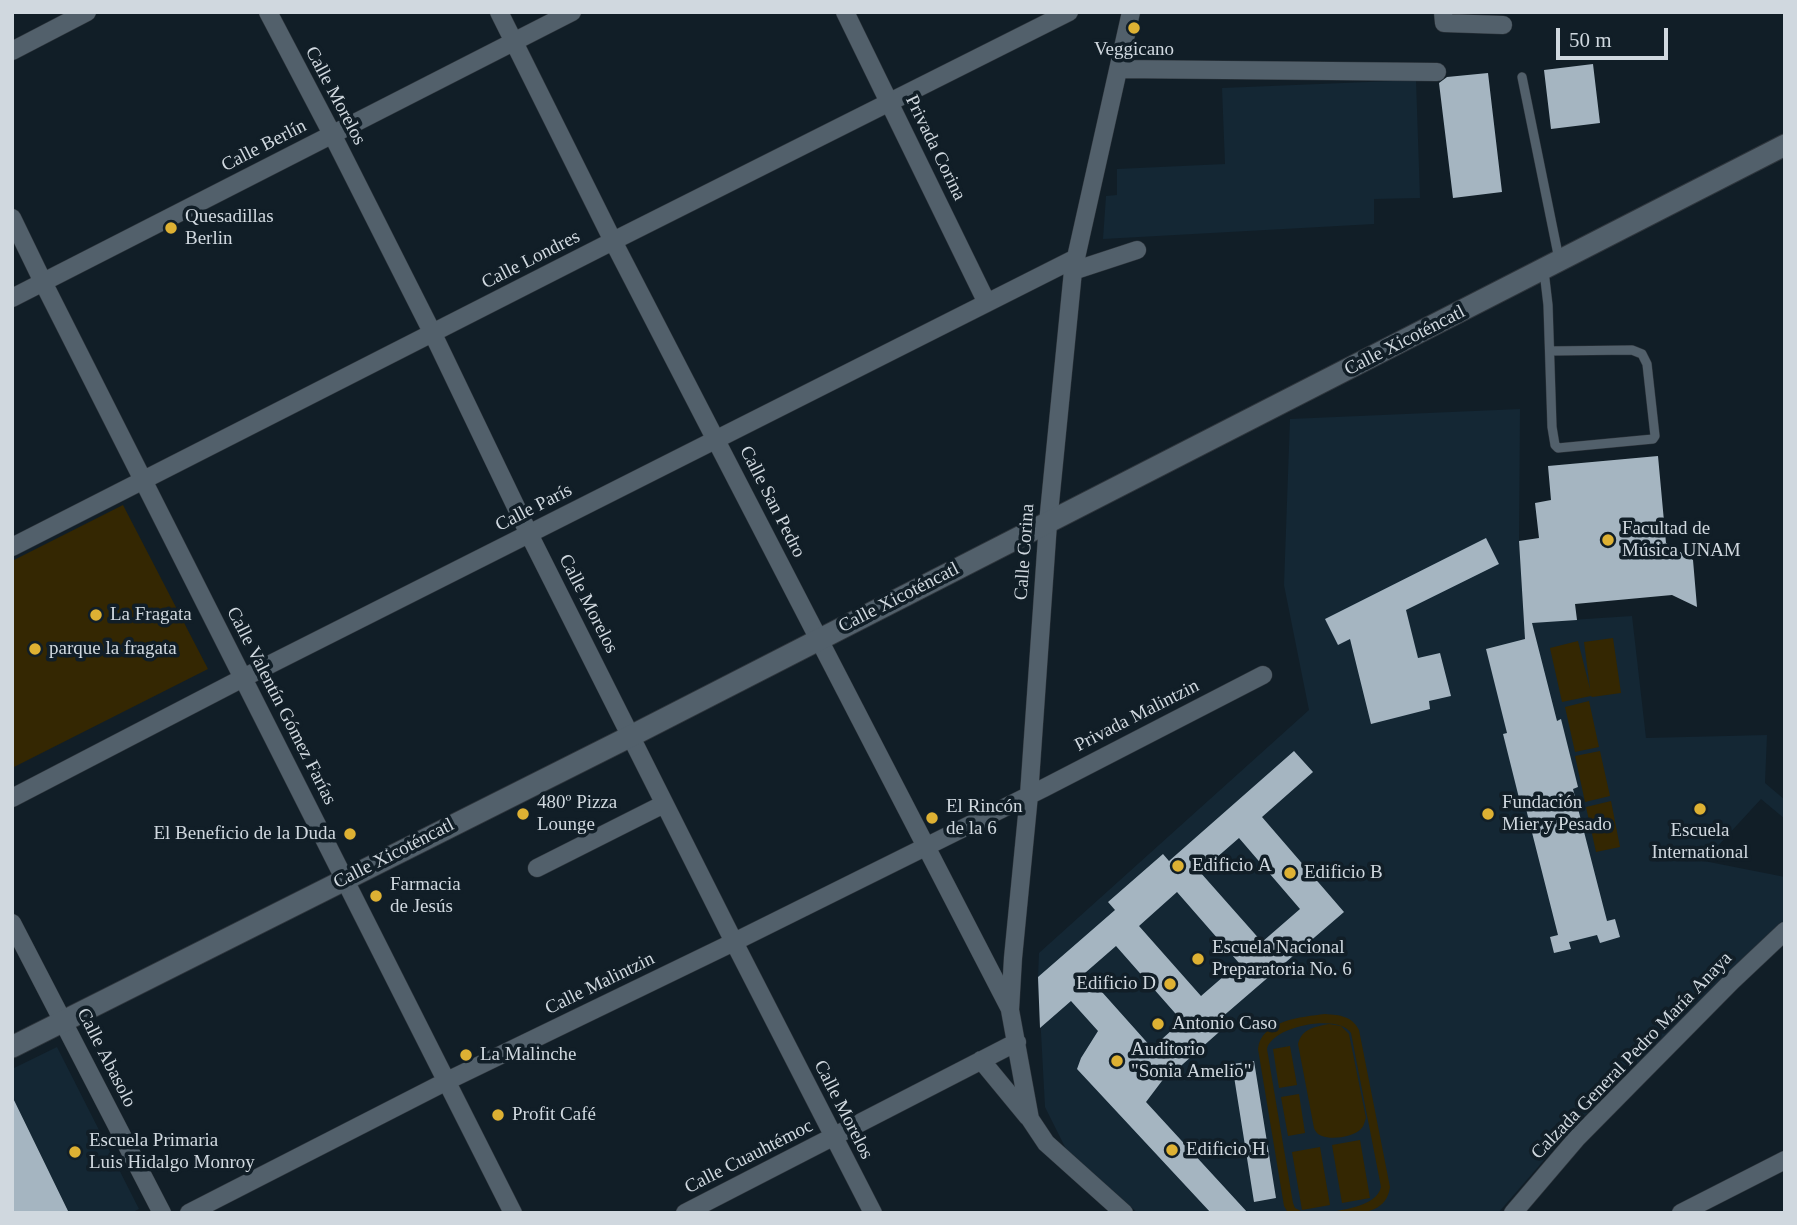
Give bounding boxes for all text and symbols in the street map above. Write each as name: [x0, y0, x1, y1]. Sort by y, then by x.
scale bar: [1559, 14, 1671, 58]
marker: Veggicano: [1126, 20, 1142, 36]
text: 50 m: [1569, 28, 1612, 52]
place label: Veggicano: [1094, 39, 1174, 61]
street label: Calle Morelos: [300, 43, 370, 149]
street label: Privada Corina: [900, 92, 970, 204]
street label: Calle Berlín: [218, 115, 310, 177]
place label: Quesadillas Berlin: [185, 206, 274, 250]
marker: Quesadillas Berlin: [163, 220, 179, 236]
street label: Calle Londres: [478, 226, 584, 294]
street label: Calle Xicoténcatl: [1341, 301, 1469, 381]
street label: Calle San Pedro: [734, 442, 810, 562]
street label: Calle París: [492, 479, 576, 537]
street label: Calle Corina: [1010, 503, 1040, 601]
place label: Facultad de Música UNAM: [1622, 518, 1741, 562]
marker: Facultad de Música UNAM: [1600, 532, 1616, 548]
street label: Calle Morelos: [553, 551, 623, 657]
street label: Calle Xicoténcatl: [835, 558, 963, 638]
street label: Calle Valentín Gómez Farías: [221, 603, 341, 809]
place label: La Fragata: [110, 604, 192, 626]
marker: La Fragata: [88, 607, 104, 623]
place label: parque la fragata: [49, 638, 177, 660]
marker: parque la fragata: [27, 641, 43, 657]
street label: Privada Malintzin: [1071, 675, 1203, 757]
place label: 480º Pizza Lounge: [537, 792, 617, 836]
place label: Fundación Mier y Pesado: [1502, 792, 1612, 836]
place label: El Rincón de la 6: [946, 796, 1023, 840]
marker: Escuela International: [1692, 801, 1708, 817]
marker: 480º Pizza Lounge: [515, 806, 531, 822]
marker: Fundación Mier y Pesado: [1480, 806, 1496, 822]
marker: El Rincón de la 6: [924, 810, 940, 826]
street label: Calle Xicoténcatl: [330, 814, 458, 894]
place label: Escuela International: [1651, 820, 1749, 864]
place label: El Beneficio de la Duda: [153, 823, 336, 845]
marker: El Beneficio de la Duda: [342, 826, 358, 842]
place label: Edificio A: [1192, 855, 1272, 877]
marker: Edificio A: [1170, 858, 1186, 874]
place label: Edificio B: [1304, 862, 1383, 884]
marker: Edificio B: [1282, 865, 1298, 881]
place label: Farmacia de Jesús: [390, 874, 461, 918]
marker: Farmacia de Jesús: [368, 888, 384, 904]
place label: Escuela Nacional Preparatoria No. 6: [1212, 937, 1352, 981]
street label: Calle Malintzin: [542, 948, 658, 1020]
street label: Calzada General Pedro María Anaya: [1527, 948, 1737, 1164]
marker: Escuela Nacional Preparatoria No. 6: [1190, 951, 1206, 967]
place label: Edificio D: [1076, 973, 1156, 995]
marker: Edificio D: [1162, 976, 1178, 992]
street label: Calle Abasolo: [71, 1005, 141, 1111]
place label: Antonio Caso: [1172, 1013, 1277, 1035]
marker: Antonio Caso: [1150, 1016, 1166, 1032]
place label: Auditorio "Sonia Amelio": [1131, 1039, 1252, 1083]
place label: La Malinche: [480, 1044, 577, 1066]
marker: La Malinche: [458, 1047, 474, 1063]
marker: Auditorio "Sonia Amelio": [1109, 1053, 1125, 1069]
street label: Calle Morelos: [808, 1057, 878, 1163]
place label: Profit Café: [512, 1104, 596, 1126]
marker: Profit Café: [490, 1107, 506, 1123]
street label: Calle Cuauhtémoc: [681, 1115, 817, 1199]
place label: Escuela Primaria Luis Hidalgo Monroy: [89, 1130, 255, 1174]
place label: Edificio H: [1186, 1139, 1266, 1161]
marker: Edificio H: [1164, 1142, 1180, 1158]
marker: Escuela Primaria Luis Hidalgo Monroy: [67, 1144, 83, 1160]

